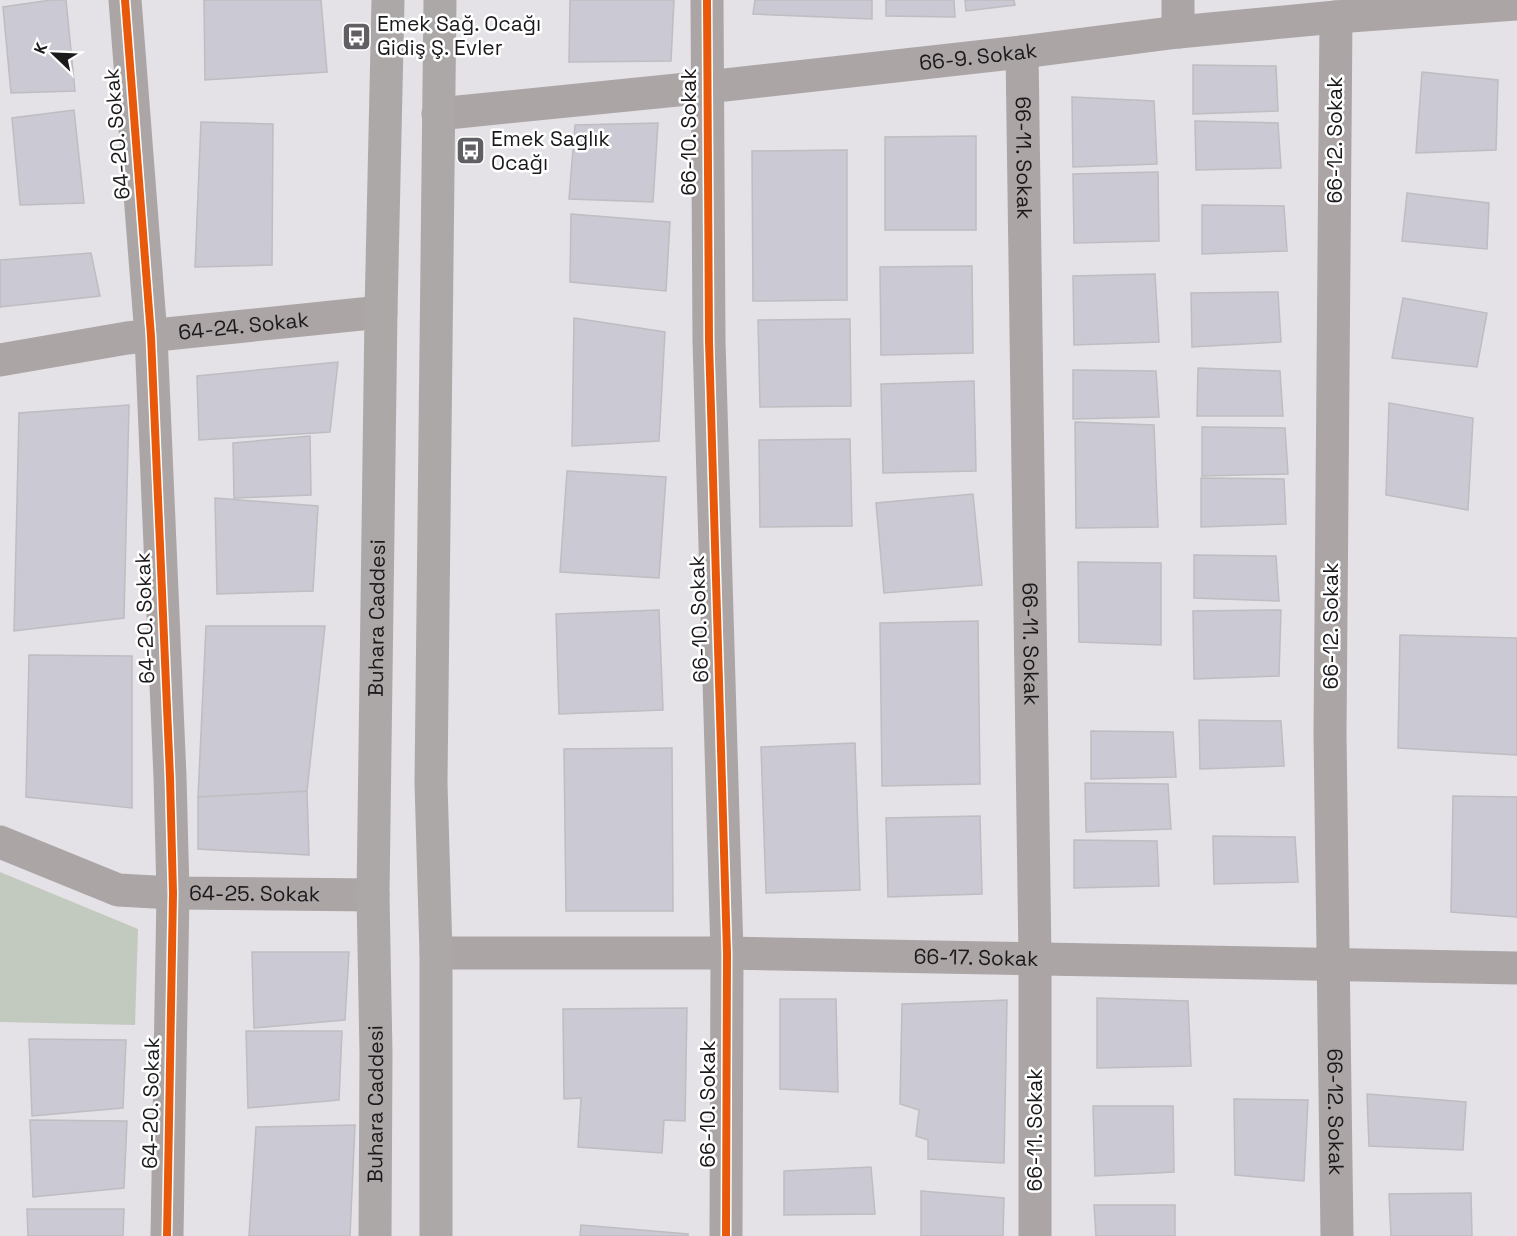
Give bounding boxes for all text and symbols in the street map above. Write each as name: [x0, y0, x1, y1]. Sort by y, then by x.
place label: Emek Sağ. Ocağı Gidiş Ş. Evler: [377, 10, 541, 61]
bus stop icon: Emek Sağ. Ocağı Gidiş Ş. Evler: [340, 20, 372, 52]
north arrow: [24, 24, 84, 84]
street label: 66-9. Sokak: [918, 36, 1038, 76]
text: K: [29, 40, 52, 57]
street label: 64-20. Sokak: [97, 67, 136, 201]
street label: 66-10. Sokak: [675, 68, 702, 196]
street label: 66-12. Sokak: [1321, 77, 1348, 204]
street label: 66-11. Sokak: [1010, 96, 1038, 220]
place label: Emek Saglık Ocağı: [491, 125, 610, 176]
bus stop icon: Emek Saglık Ocağı: [454, 135, 486, 167]
street label: 64-24. Sokak: [177, 305, 310, 346]
street label: Buhara Caddesi: [362, 539, 391, 697]
street label: 64-20. Sokak: [129, 552, 160, 684]
street label: 66-10. Sokak: [683, 555, 714, 683]
street label: 66-12. Sokak: [1317, 563, 1344, 690]
street label: 66-11. Sokak: [1017, 582, 1045, 706]
street label: 64-25. Sokak: [189, 879, 320, 907]
street label: 66-17. Sokak: [913, 943, 1039, 972]
street label: Buhara Caddesi: [361, 1025, 389, 1183]
street label: 64-20. Sokak: [136, 1037, 165, 1169]
street label: 66-10. Sokak: [694, 1040, 721, 1168]
street label: 66-12. Sokak: [1321, 1048, 1350, 1176]
street label: 66-11. Sokak: [1021, 1068, 1048, 1192]

